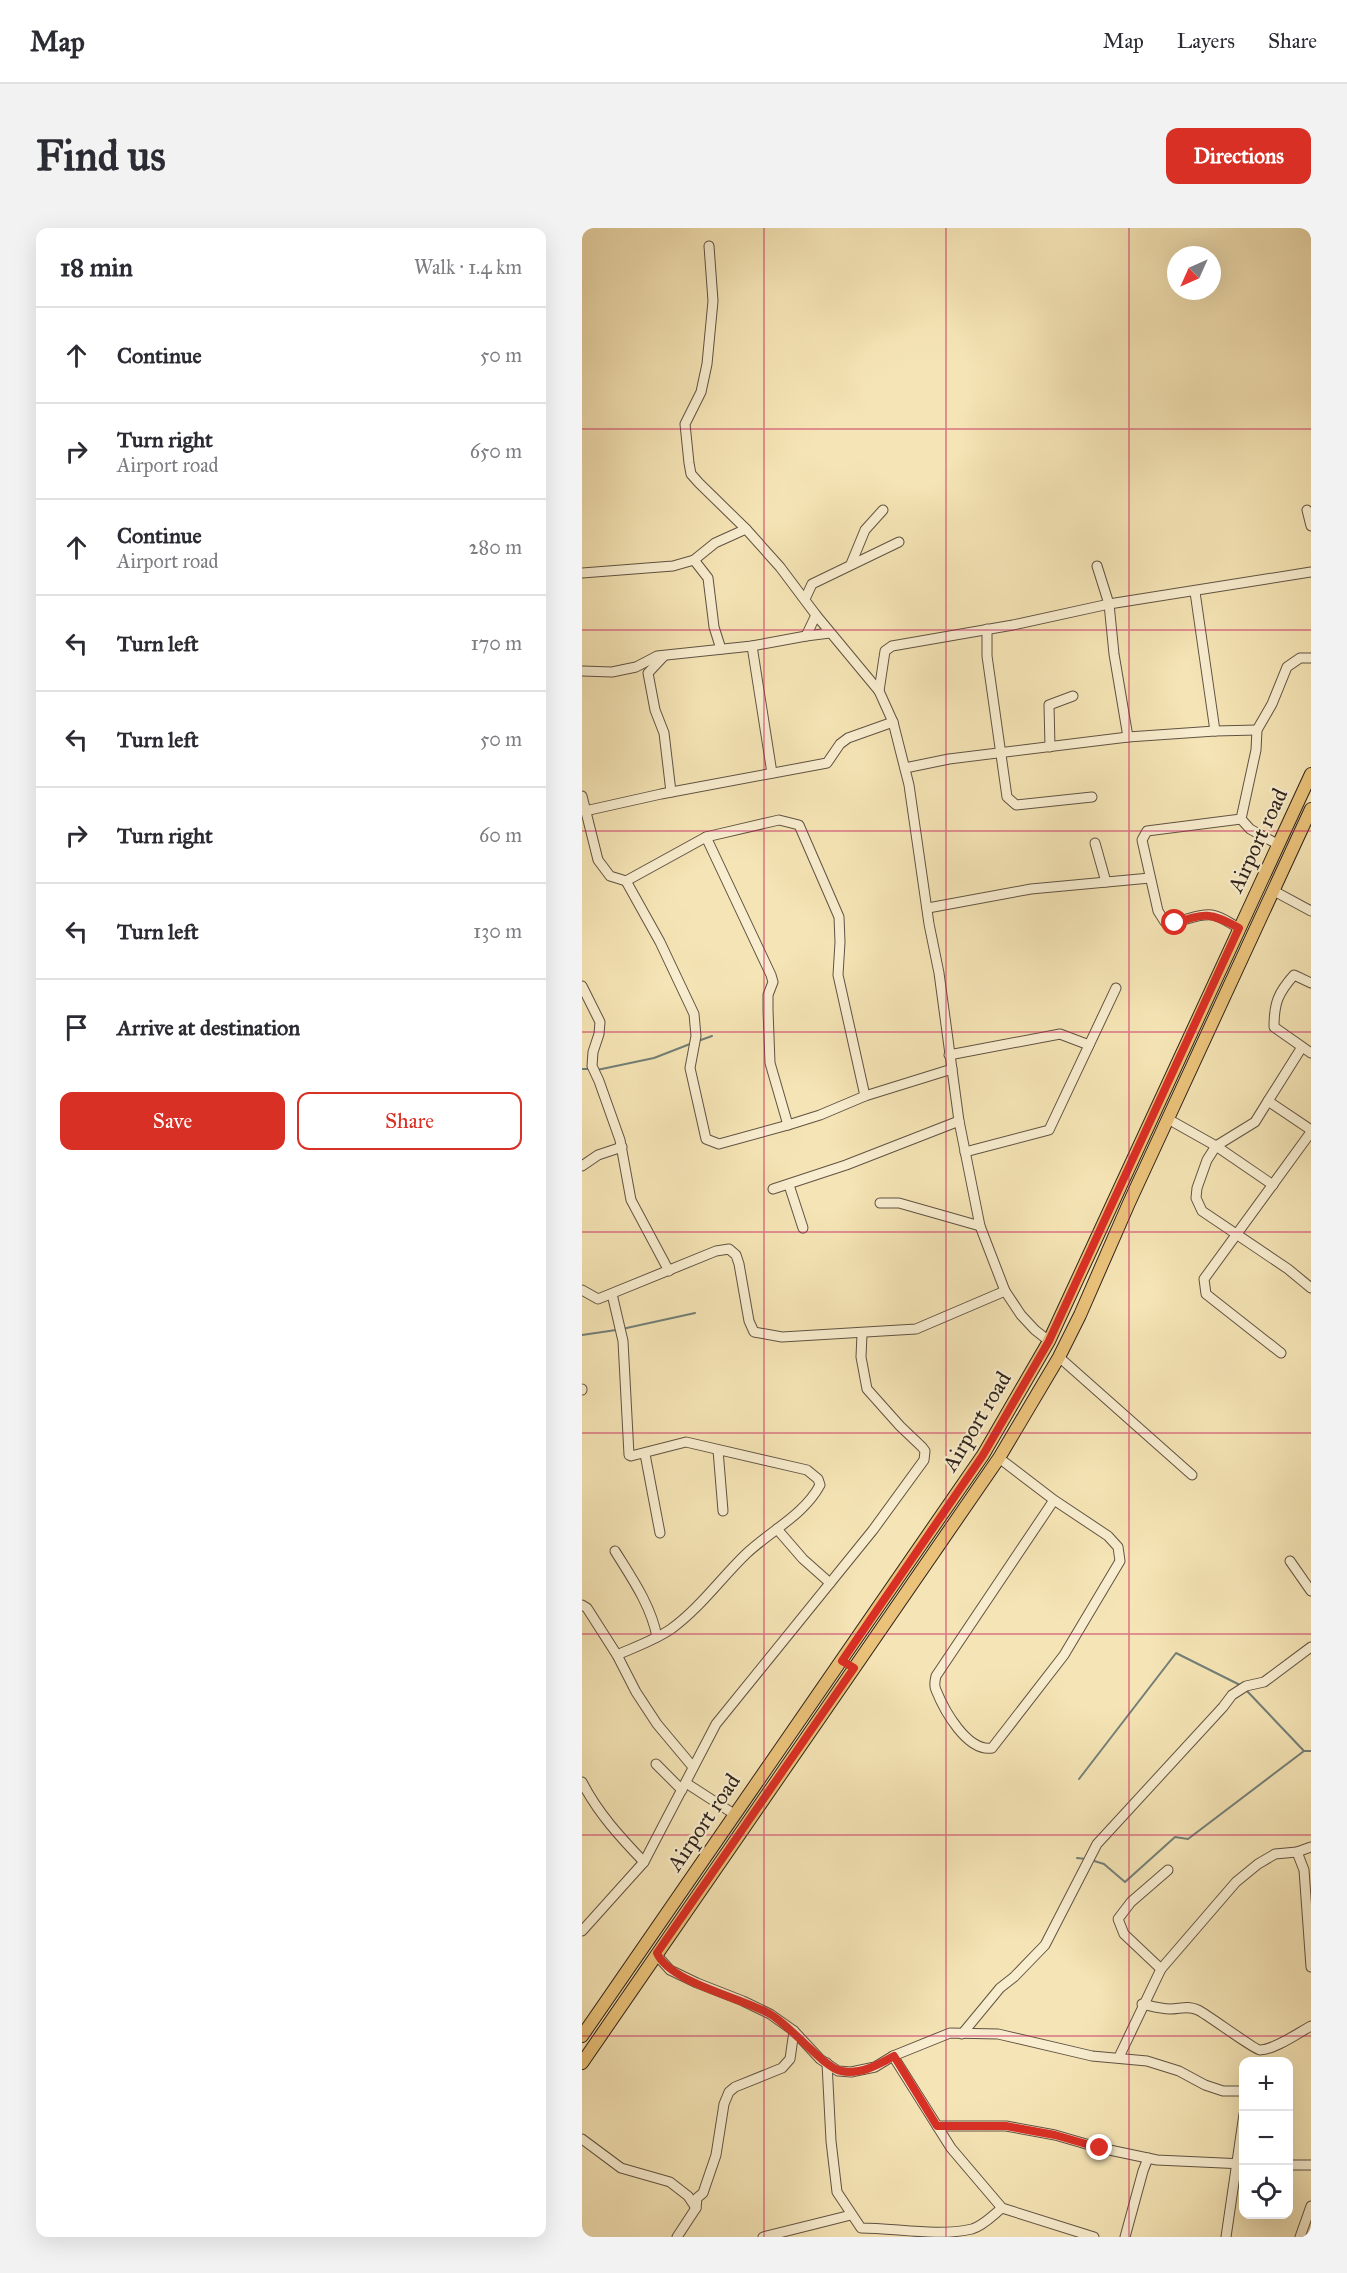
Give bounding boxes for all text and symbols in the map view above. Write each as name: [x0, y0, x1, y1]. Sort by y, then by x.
text: Map: [30, 24, 85, 59]
text: Map: [1103, 28, 1144, 54]
text: Layers: [1177, 28, 1235, 54]
text: Share: [1268, 28, 1317, 54]
button: Directions: [1166, 128, 1311, 184]
text: Find us: [36, 130, 166, 182]
north arrow: [1167, 246, 1221, 300]
text: 18 min: [60, 251, 133, 283]
text: Walk · 1.4 km: [414, 255, 522, 279]
icon: ahead: [60, 339, 93, 372]
text: Continue: [117, 342, 202, 369]
text: 50 m: [480, 343, 522, 367]
text: Turn right: [117, 426, 213, 453]
icon: right: [60, 435, 93, 468]
text: 650 m: [470, 439, 522, 463]
text: Airport road: [117, 453, 219, 477]
text: Continue: [117, 522, 202, 549]
icon: ahead: [60, 531, 93, 564]
text: 280 m: [469, 535, 522, 559]
text: Airport road: [117, 549, 219, 573]
icon: left: [60, 627, 93, 660]
text: Turn left: [117, 630, 199, 657]
text: 170 m: [471, 631, 522, 655]
icon: left: [60, 723, 93, 756]
text: Turn left: [117, 726, 199, 753]
text: 50 m: [480, 727, 522, 751]
street label: Airport road: [1221, 784, 1293, 897]
icon: right: [60, 819, 93, 852]
text: Turn right: [117, 822, 213, 849]
text: 60 m: [479, 823, 522, 847]
route start: [1161, 909, 1187, 935]
icon: left: [60, 915, 93, 948]
text: Turn left: [117, 918, 199, 945]
text: 130 m: [473, 919, 522, 943]
icon: arrive: [60, 1011, 93, 1044]
text: Arrive at destination: [117, 1014, 300, 1041]
button: Save: [60, 1092, 285, 1150]
button: Share: [297, 1092, 522, 1150]
street label: Airport road: [936, 1366, 1017, 1477]
street label: Airport road: [660, 1768, 746, 1877]
map controls: [1239, 2057, 1293, 2219]
button: +: [1239, 2057, 1293, 2111]
button: −: [1239, 2111, 1293, 2165]
route end: [1086, 2134, 1112, 2160]
button: locate: [1239, 2165, 1293, 2219]

